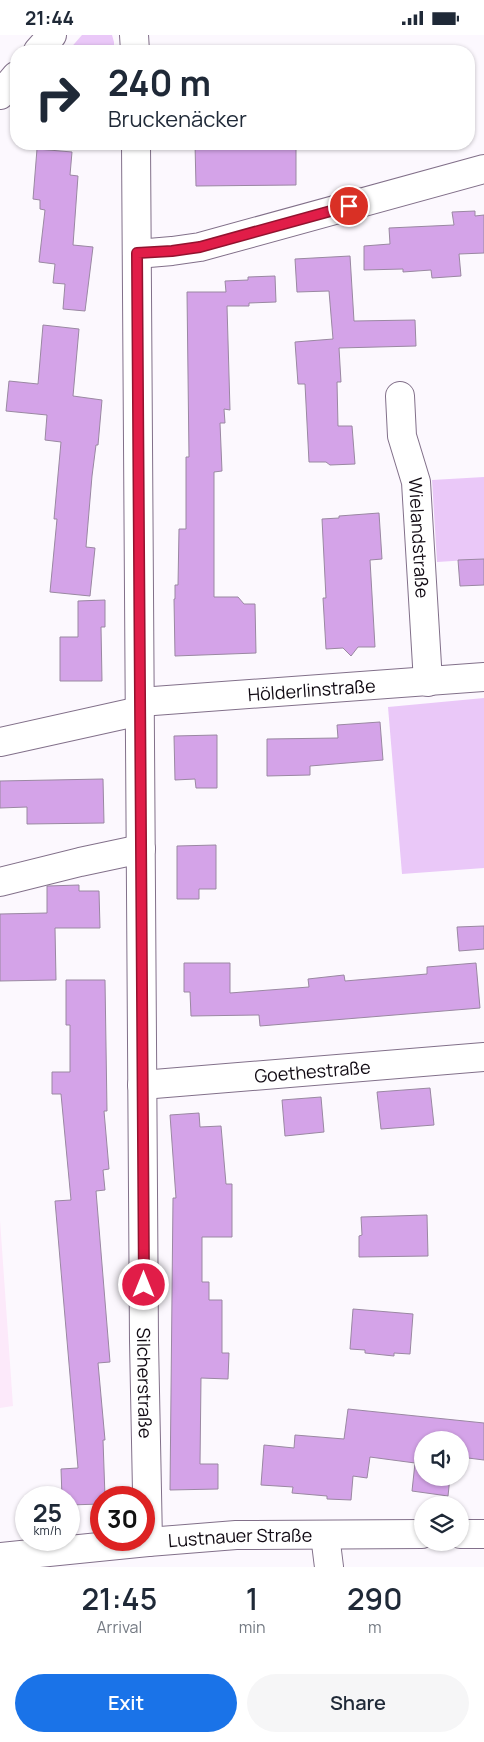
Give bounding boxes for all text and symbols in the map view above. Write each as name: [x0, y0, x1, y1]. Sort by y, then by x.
text: 21:44: [25, 5, 74, 31]
text: 240 m: [108, 59, 211, 107]
icon: right: [25, 65, 90, 130]
text: Bruckenäcker: [108, 104, 247, 134]
pin: [328, 185, 370, 227]
icon: arrive: [335, 192, 363, 220]
street label: Wielandstraße: [404, 477, 435, 599]
street label: Hölderlinstraße: [247, 673, 376, 706]
street label: Goethestraße: [253, 1054, 371, 1088]
position arrow: [117, 1258, 169, 1310]
street label: Silcherstraße: [132, 1327, 158, 1439]
map controls: [414, 1431, 469, 1551]
button: sound: [414, 1431, 469, 1486]
speed limit sign: 30: [90, 1486, 155, 1551]
text: 25: [33, 1495, 62, 1530]
button: layers: [414, 1496, 469, 1551]
text: km/h: [34, 1522, 61, 1539]
street label: Lustnauer Straße: [167, 1523, 312, 1552]
text: 21:45: [81, 1578, 157, 1619]
text: 1: [246, 1578, 258, 1619]
text: 290: [347, 1578, 402, 1619]
text: Arrival: [96, 1616, 142, 1638]
text: min: [239, 1616, 265, 1638]
text: m: [368, 1616, 382, 1638]
button: Exit: [15, 1674, 237, 1732]
button: Share: [247, 1674, 469, 1732]

